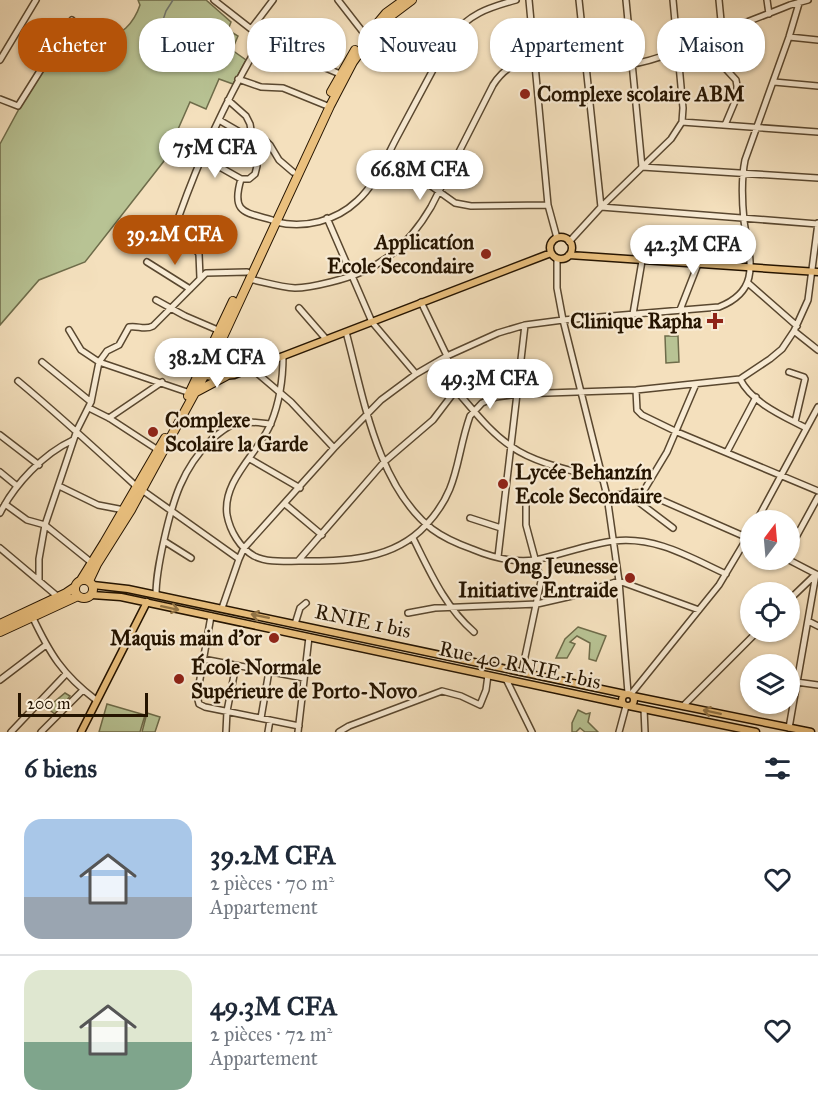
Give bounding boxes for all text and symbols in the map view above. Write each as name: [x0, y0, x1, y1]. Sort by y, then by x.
chip: Acheter: [18, 18, 127, 72]
chip: Louer: [139, 18, 235, 72]
chip: Filtres: [247, 18, 346, 72]
chip: Nouveau: [358, 18, 478, 72]
chip: Appartement: [490, 18, 645, 72]
chip: Maison: [657, 18, 765, 72]
place label: Complexe scolaire ABM: [537, 81, 745, 107]
marker: Complexe scolaire ABM: [518, 87, 532, 101]
pin: 75M CFA: [160, 128, 270, 179]
text: 75M CFA: [173, 135, 257, 159]
pin: 66.8M CFA: [351, 150, 489, 201]
text: 66.8M CFA: [370, 157, 470, 181]
pin: 39.2M CFA: [106, 215, 244, 266]
text: 39.2M CFA: [127, 222, 223, 246]
pin: 42.3M CFA: [624, 225, 762, 276]
place label: Applicatíon Ecole Secondaire: [327, 229, 475, 279]
text: 42.3M CFA: [644, 232, 742, 256]
marker: Applicatíon Ecole Secondaire: [479, 247, 493, 261]
place label: Clinique Rapha: [570, 308, 703, 334]
marker: Clinique Rapha: [706, 312, 724, 330]
pin: 38.2M CFA: [148, 338, 286, 389]
text: 38.2M CFA: [169, 345, 265, 369]
pin: 49.3M CFA: [421, 359, 559, 410]
text: 49.3M CFA: [441, 366, 539, 390]
place label: Complexe Scolaire la Garde: [165, 407, 309, 457]
marker: Complexe Scolaire la Garde: [146, 425, 160, 439]
place label: Lycée Behanzín Ecole Secondaire: [515, 459, 662, 509]
marker: Lycée Behanzín Ecole Secondaire: [496, 477, 510, 491]
north arrow: [740, 510, 800, 570]
map controls: [740, 510, 800, 714]
place label: Ong Jeunesse Initiative Entraide: [458, 553, 618, 603]
marker: Ong Jeunesse Initiative Entraide: [623, 571, 637, 585]
button: locate: [740, 582, 800, 642]
street label: RNIE 1 bis: [313, 598, 413, 644]
one-way arrow: [160, 603, 180, 614]
one-way arrow: [250, 610, 270, 621]
place label: Maquis main d'or: [110, 625, 263, 651]
marker: Maquis main d'or: [267, 631, 281, 645]
street label: Rue 40 RNIE 1 bis: [437, 635, 603, 695]
place label: École Normale Supérieure de Porto-Novo: [191, 653, 418, 704]
button: layers: [740, 654, 800, 714]
marker: École Normale Supérieure de Porto-Novo: [172, 672, 186, 686]
scale bar: [18, 690, 148, 718]
text: 200 m: [27, 694, 70, 713]
one-way arrow: [703, 706, 723, 717]
text: 6 biens: [24, 752, 97, 784]
icon: filters: [761, 752, 794, 785]
text: 39.2M CFA: [210, 839, 336, 871]
icon: home: [72, 843, 144, 915]
icon: heart: [761, 863, 794, 896]
text: 2 pièces · 70 m²: [210, 871, 334, 895]
text: Appartement: [210, 895, 318, 919]
text: 49.3M CFA: [210, 990, 338, 1022]
icon: home: [72, 994, 144, 1066]
icon: heart: [761, 1014, 794, 1047]
text: 2 pièces · 72 m²: [210, 1022, 332, 1046]
text: Appartement: [210, 1046, 318, 1070]

